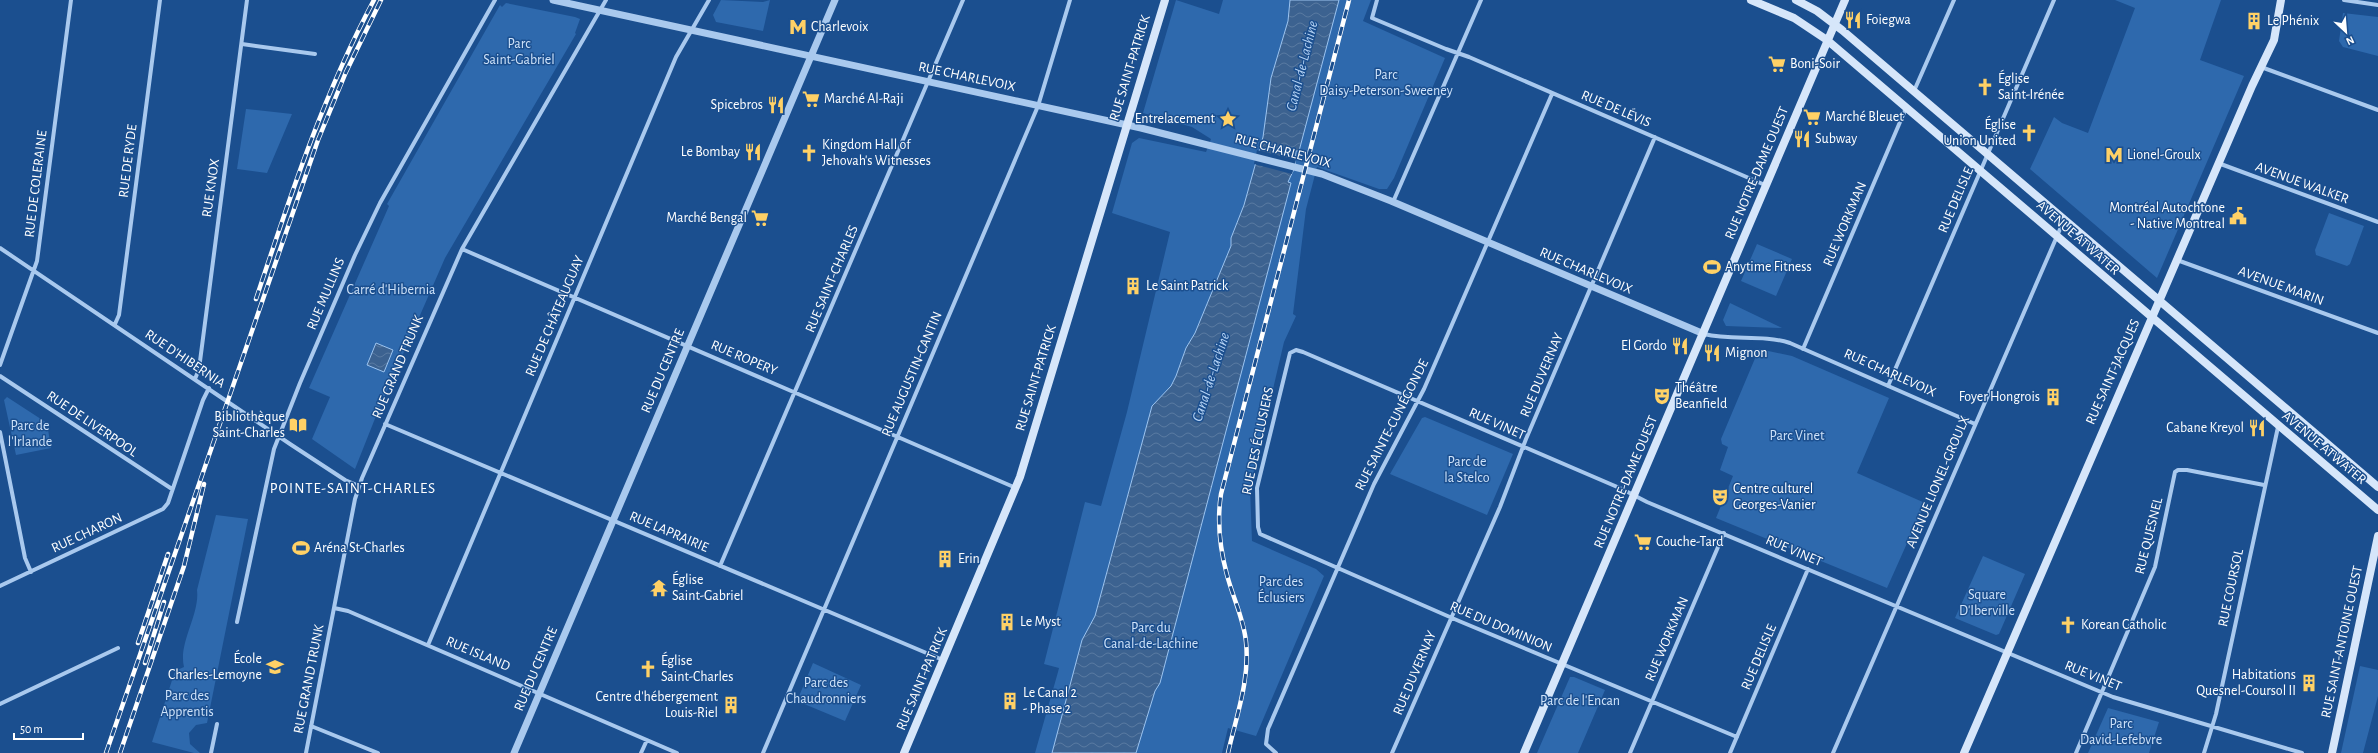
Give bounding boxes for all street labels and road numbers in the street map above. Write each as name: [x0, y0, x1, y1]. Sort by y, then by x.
street label: RUE SAINT-PATRICK: [1107, 13, 1153, 123]
street label: RUE CHARLEVOIX: [917, 60, 1017, 94]
street label: RUE DE LÉVIS: [1579, 85, 1654, 130]
street label: RUE NOTRE-DAME OUEST: [1723, 105, 1791, 241]
street label: RUE DE RYDE: [117, 123, 139, 199]
street label: RUE DE COLERAINE: [22, 129, 50, 238]
street label: RUE CHARLEVOIX: [1233, 131, 1333, 171]
street label: RUE KNOX: [200, 158, 222, 218]
street label: AVENUE WALKER: [2254, 160, 2351, 206]
street label: RUE DELISLE: [1936, 165, 1976, 235]
street label: RUE WORKMAN: [1821, 180, 1869, 268]
street label: AVENUE ATWATER: [2034, 198, 2122, 278]
street label: RUE SAINT-CHARLES: [803, 223, 861, 335]
street label: RUE CHARLEVOIX: [1538, 245, 1634, 297]
street label: RUE DE CHÂTEAUGUAY: [521, 252, 587, 378]
street label: RUE MULLINS: [305, 256, 347, 332]
street label: AVENUE MARIN: [2236, 264, 2326, 308]
street label: RUE AUGUSTIN-CANTIN: [879, 309, 945, 439]
street label: RUE GRAND TRUNK: [370, 313, 426, 421]
street label: RUE SAINT-JACQUES: [2084, 317, 2142, 427]
street label: RUE SAINT-PATRICK: [1013, 323, 1059, 433]
street label: RUE D'HIBERNIA: [142, 327, 228, 391]
street label: RUE DU CENTRE: [639, 327, 687, 415]
street label: RUE DUVERNAY: [1518, 330, 1566, 419]
street label: RUE ROPERY: [709, 338, 780, 378]
street label: RUE CHARLEVOIX: [1842, 346, 1938, 400]
street label: RUE SAINTE-CUNÉGONDE: [1350, 355, 1431, 493]
street label: RUE DES ÉCLUSIERS: [1237, 385, 1276, 496]
street label: RUE DE LIVERPOOL: [44, 389, 140, 460]
street label: RUE VINET: [1467, 405, 1527, 443]
street label: AVENUE ATWATER: [2279, 409, 2369, 487]
street label: RUE NOTRE-DAME OUEST: [1592, 414, 1660, 550]
street label: AVENUE LIONEL-GROULX: [1904, 414, 1972, 550]
street label: RUE QUESNEL: [2133, 496, 2165, 576]
street label: RUE LAPRAIRIE: [627, 509, 711, 555]
street label: RUE CHARON: [49, 511, 125, 555]
street label: RUE VINET: [1764, 533, 1825, 569]
street label: RUE COURSOL: [2216, 548, 2246, 628]
street label: RUE SAINT-ANTOINE OUEST: [2319, 564, 2365, 719]
street label: RUE WORKMAN: [1643, 595, 1691, 683]
street label: RUE DU DOMINION: [1448, 599, 1554, 655]
street label: RUE DELISLE: [1739, 622, 1779, 692]
street label: RUE GRAND TRUNK: [292, 623, 327, 735]
street label: RUE DU CENTRE: [512, 625, 560, 713]
street label: RUE SAINT-PATRICK: [894, 625, 950, 732]
street label: RUE DUVERNAY: [1391, 628, 1439, 717]
street label: RUE ISLAND: [444, 634, 512, 674]
street label: RUE VINET: [2062, 658, 2124, 694]

